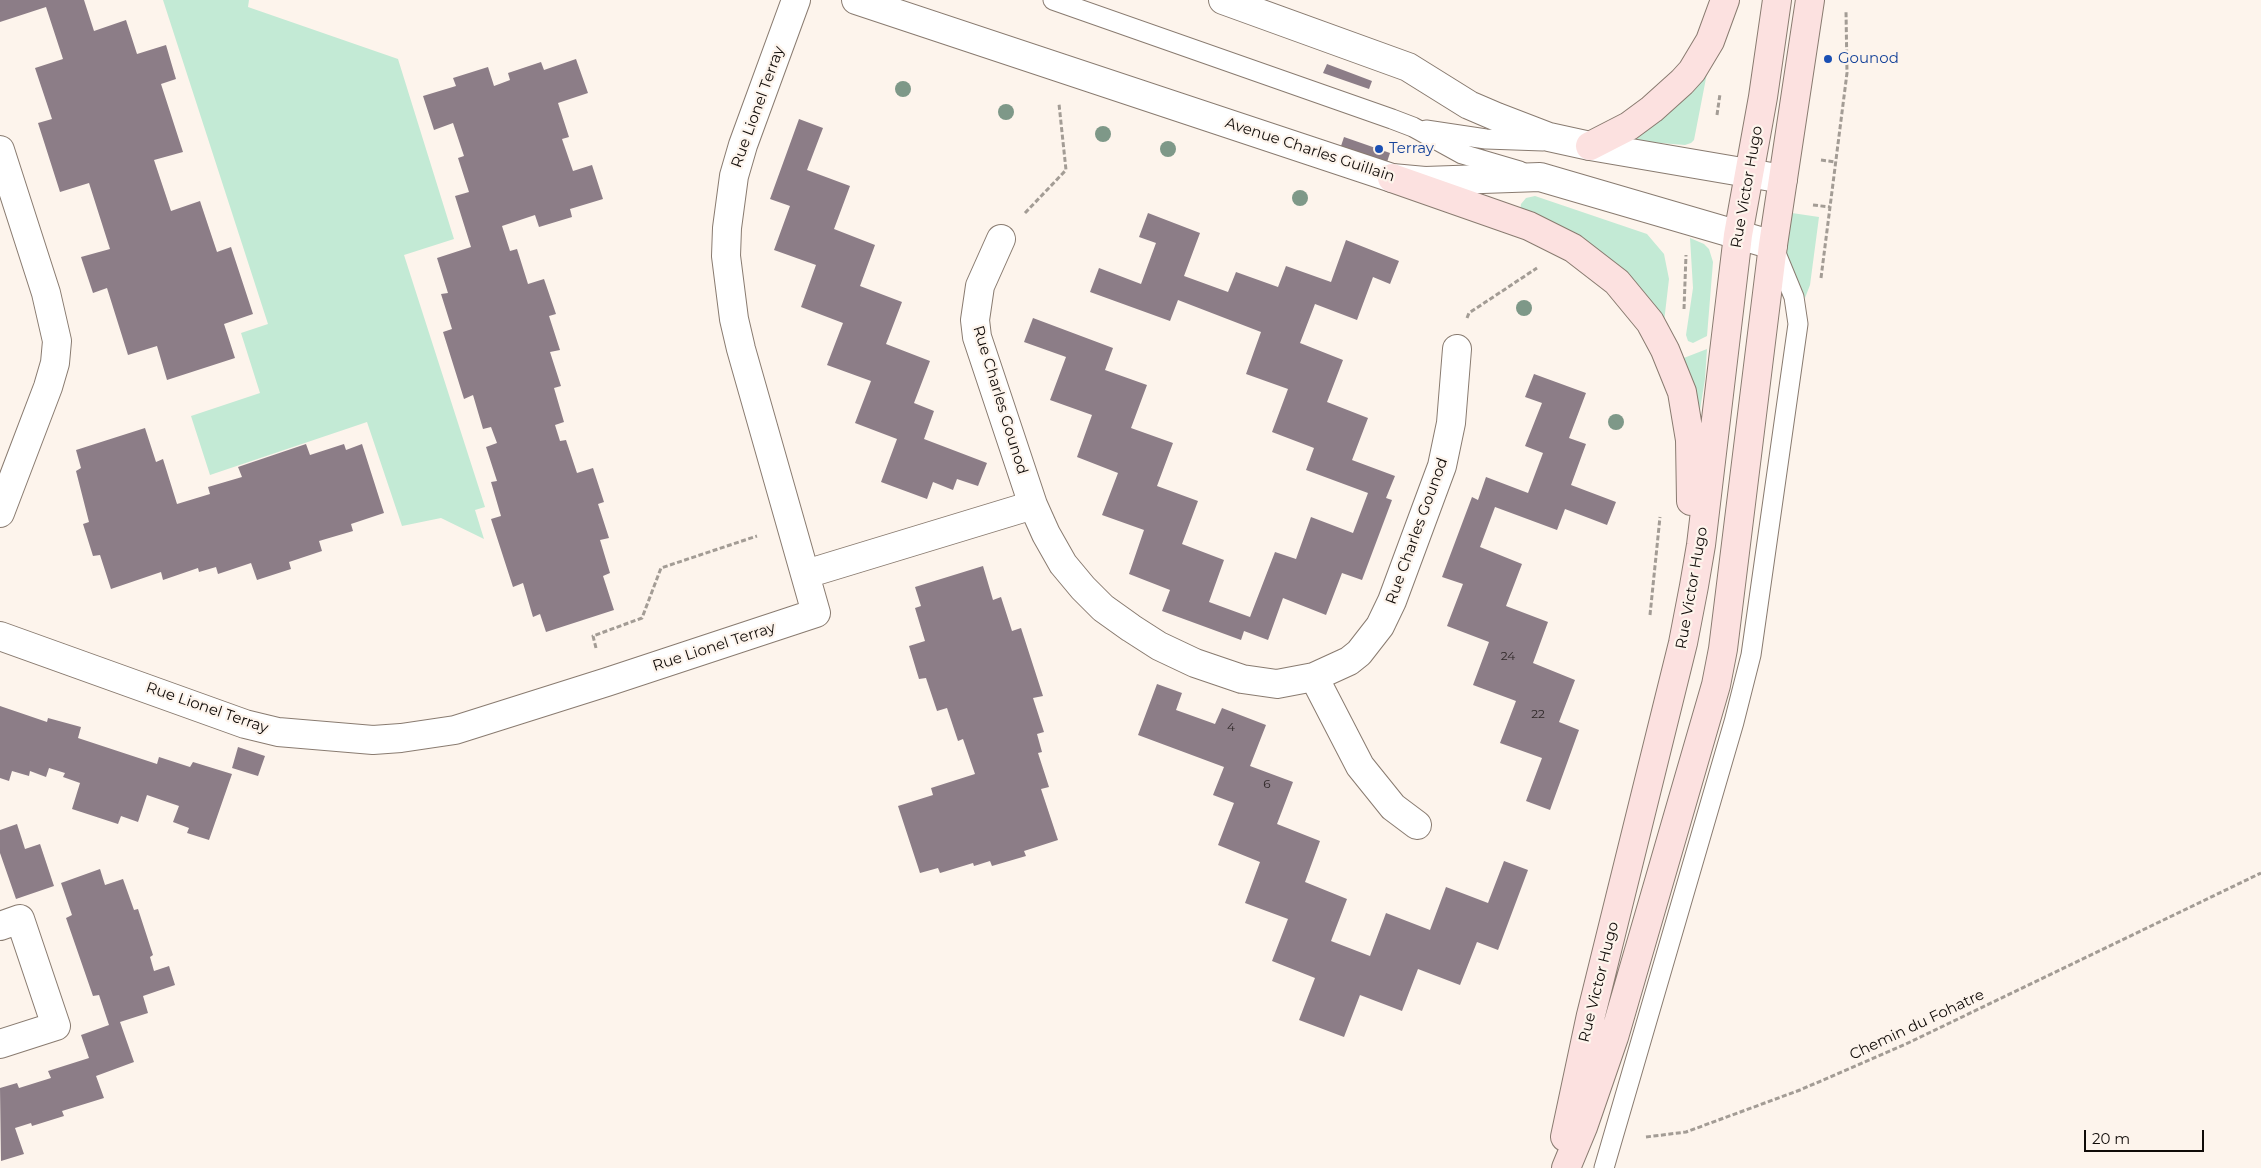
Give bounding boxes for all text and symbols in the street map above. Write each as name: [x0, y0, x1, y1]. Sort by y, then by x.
street label: Rue Lionel Terray: [728, 44, 788, 170]
place label: Gounod: [1838, 50, 1899, 68]
marker: Gounod: [1822, 53, 1834, 65]
street label: Avenue Charles Guillain: [1223, 114, 1397, 186]
street label: Rue Victor Hugo: [1727, 124, 1767, 250]
place label: Terray: [1389, 140, 1434, 158]
marker: Terray: [1373, 143, 1385, 155]
street label: Rue Charles Gounod: [969, 323, 1031, 477]
street label: Rue Charles Gounod: [1382, 455, 1452, 607]
street label: Rue Victor Hugo: [1672, 525, 1712, 651]
street label: Rue Lionel Terray: [650, 619, 778, 675]
house number: 24: [1501, 649, 1515, 663]
street label: Rue Lionel Terray: [143, 679, 271, 737]
house number: 22: [1531, 707, 1545, 721]
house number: 4: [1227, 720, 1235, 734]
house number: 6: [1263, 777, 1271, 791]
street label: Rue Victor Hugo: [1575, 920, 1623, 1044]
street label: Chemin du Fohatre: [1847, 986, 1987, 1064]
scale bar: [2086, 1120, 2206, 1152]
text: 20 m: [2092, 1129, 2130, 1148]

